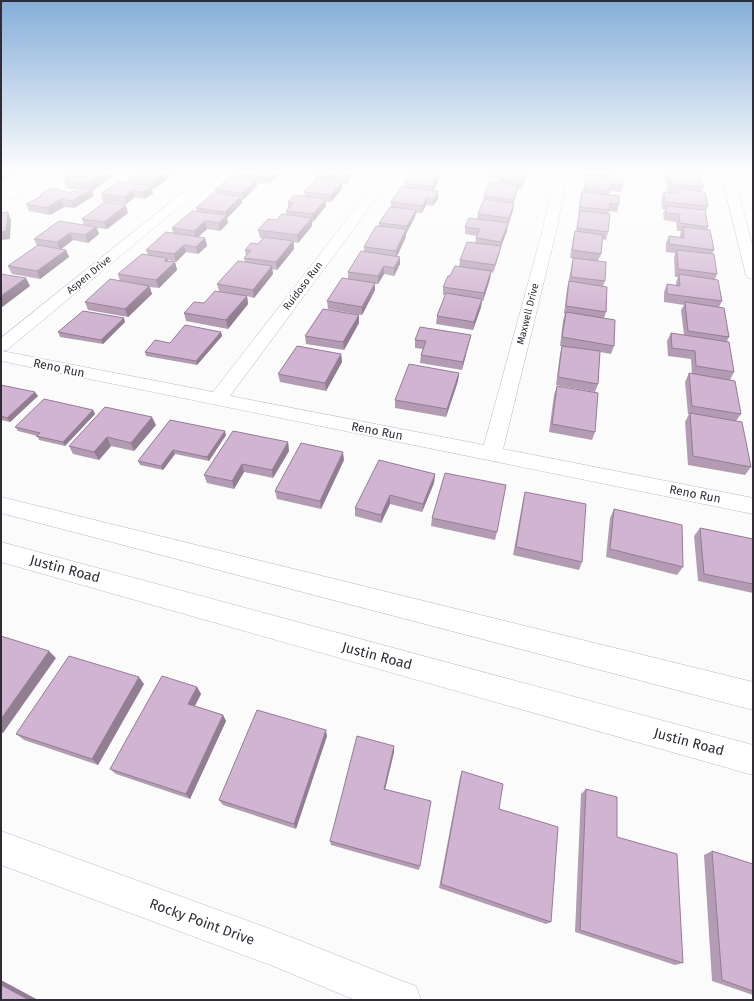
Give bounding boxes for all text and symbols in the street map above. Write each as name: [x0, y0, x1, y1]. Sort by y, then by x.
street label: Aspen Drive: [64, 253, 114, 297]
street label: Ruidoso Run: [281, 259, 325, 313]
street label: Maxwell Drive: [515, 282, 541, 346]
street label: Reno Run: [32, 356, 86, 380]
street label: Reno Run: [350, 419, 404, 443]
street label: Reno Run: [668, 482, 722, 506]
street label: Justin Road: [28, 551, 102, 587]
street label: Justin Road: [340, 638, 414, 674]
street label: Justin Road: [652, 724, 726, 760]
street label: Rocky Point Drive: [147, 895, 257, 949]

